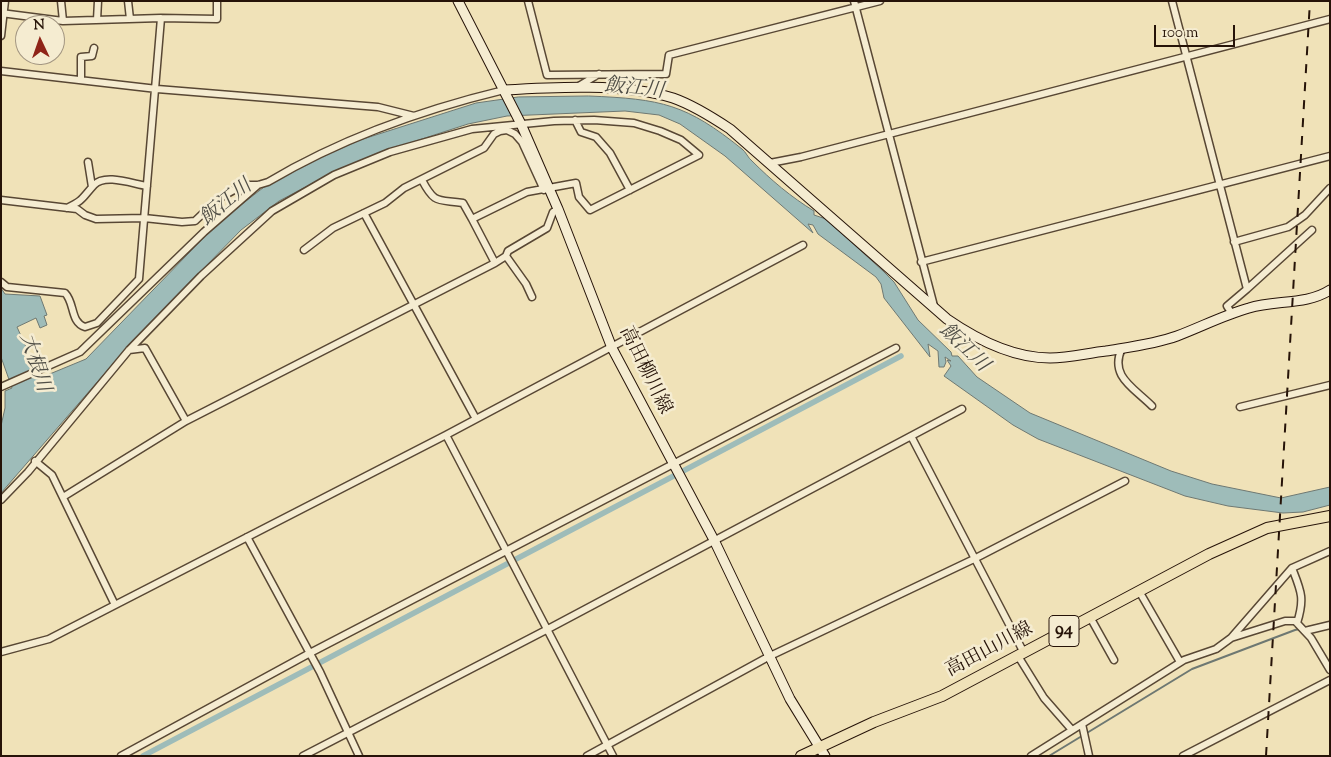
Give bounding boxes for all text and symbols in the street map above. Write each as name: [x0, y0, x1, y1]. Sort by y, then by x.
north arrow: [15, 15, 65, 65]
scale bar: [1156, 15, 1237, 47]
text: N: [33, 16, 45, 36]
text: 100 m: [1162, 23, 1198, 44]
water label: 飯江川: [603, 75, 665, 105]
water label: 飯江川: [196, 176, 258, 232]
water label: 飯江川: [933, 320, 993, 378]
street label: 高田柳川線: [613, 323, 675, 419]
water label: 大根川: [12, 331, 54, 395]
road number: 94: [1049, 616, 1079, 646]
street label: 高田山川線: [943, 619, 1037, 683]

